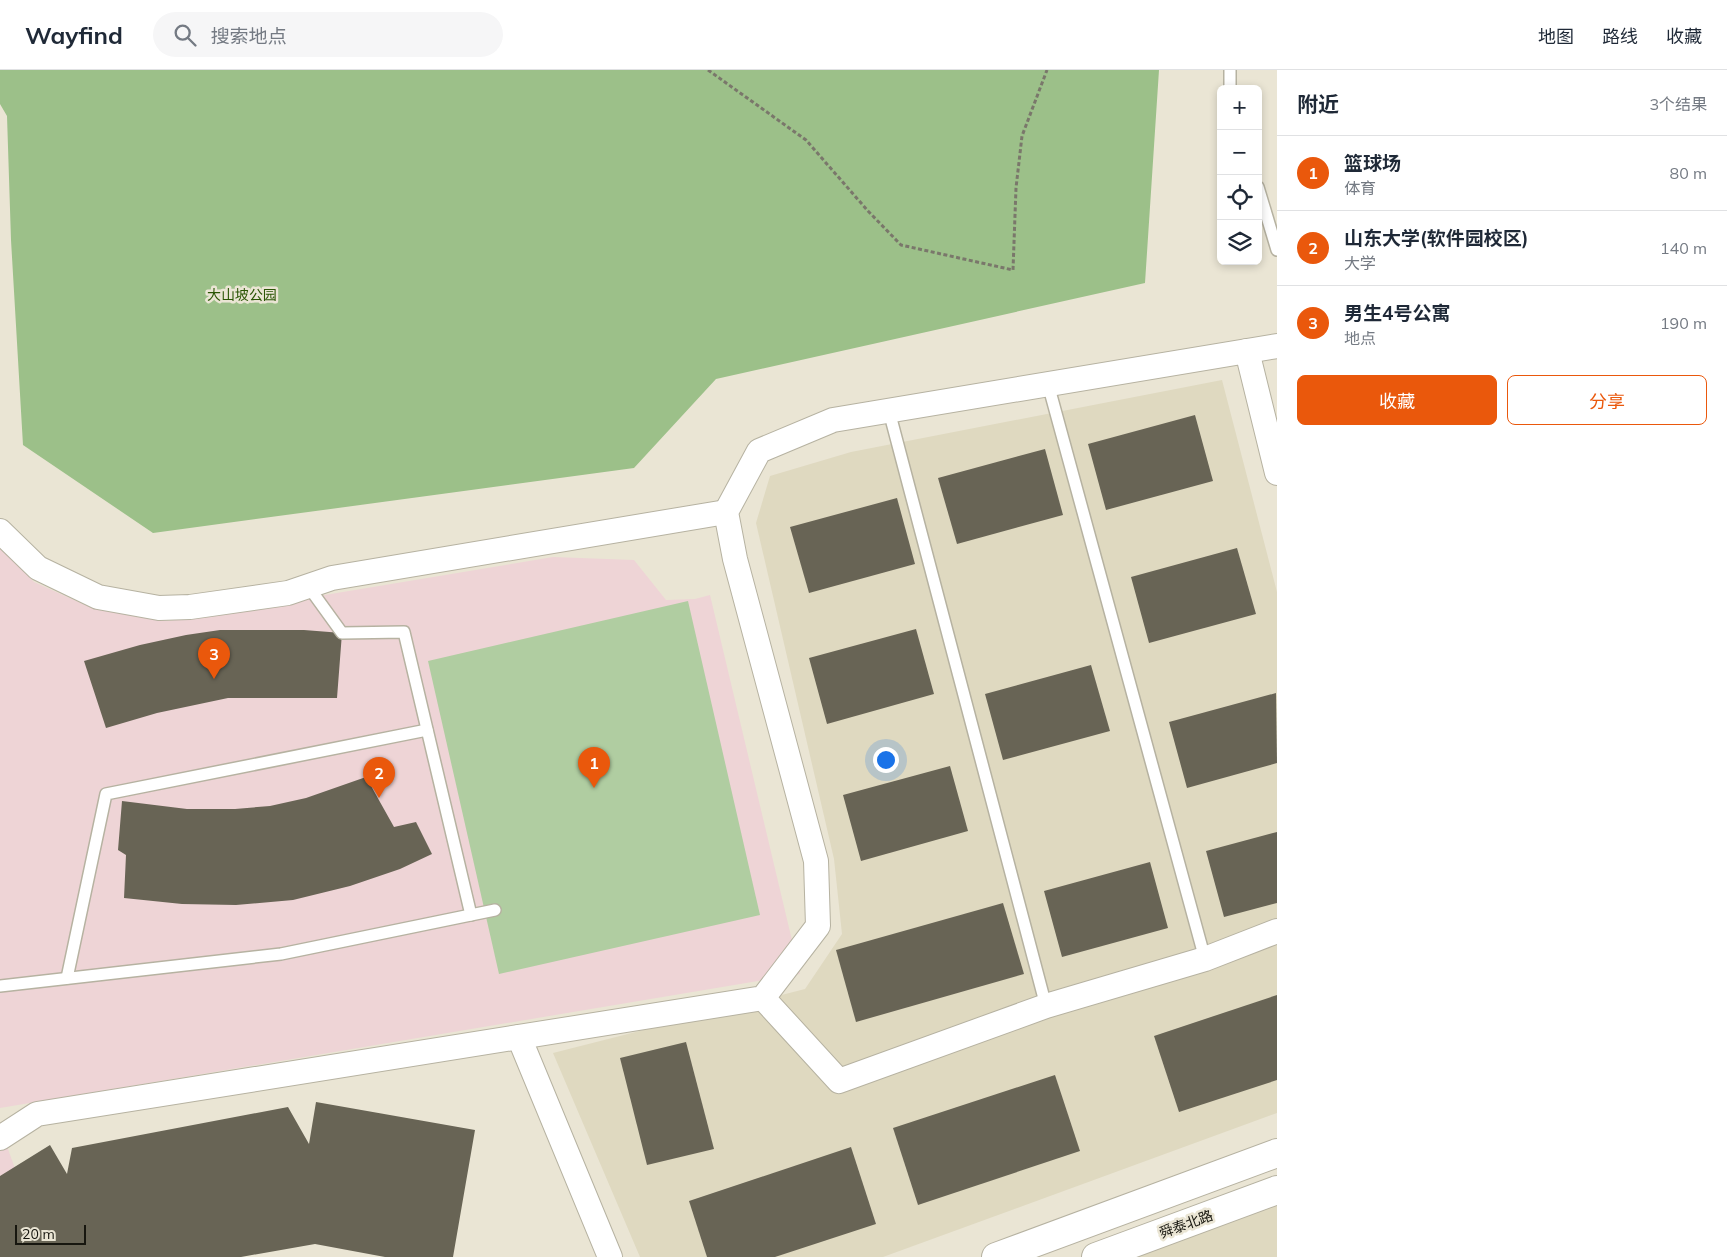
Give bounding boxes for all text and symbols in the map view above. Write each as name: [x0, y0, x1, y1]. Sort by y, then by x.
search box: [153, 12, 503, 57]
text: Wayfind: [25, 20, 123, 50]
icon: search: [171, 21, 199, 49]
text: 搜索地点: [211, 24, 287, 48]
text: 地图: [1538, 25, 1574, 48]
text: 路线: [1602, 25, 1638, 48]
text: 收藏: [1666, 25, 1702, 48]
map controls: [1217, 85, 1262, 265]
button: +: [1217, 85, 1262, 130]
text: 附近: [1297, 91, 1339, 117]
text: 3个结果: [1649, 94, 1707, 114]
button: −: [1217, 130, 1262, 175]
text: 篮球场: [1344, 151, 1401, 175]
text: 1: [1308, 163, 1318, 183]
text: 80 m: [1670, 163, 1707, 183]
button: locate: [1217, 175, 1262, 220]
text: 体育: [1344, 178, 1376, 198]
button: layers: [1217, 220, 1262, 265]
text: 山东大学(软件园校区): [1344, 226, 1529, 250]
text: 2: [1308, 238, 1318, 258]
text: 140 m: [1660, 238, 1707, 258]
text: 大学: [1344, 253, 1376, 273]
park label: 大山坡公园: [207, 286, 277, 304]
text: 男生4号公寓: [1344, 301, 1450, 325]
text: 3: [1308, 313, 1318, 333]
text: 190 m: [1660, 313, 1707, 333]
text: 地点: [1344, 328, 1376, 348]
button: 收藏: [1297, 375, 1497, 425]
button: 分享: [1507, 375, 1707, 425]
pin: 3: [198, 638, 230, 679]
pin: 1: [578, 747, 610, 788]
your location: [873, 747, 899, 773]
pin: 2: [363, 757, 395, 798]
street label: 舜泰北路: [1157, 1206, 1215, 1242]
scale bar: [15, 1222, 86, 1245]
text: 20 m: [22, 1225, 55, 1243]

